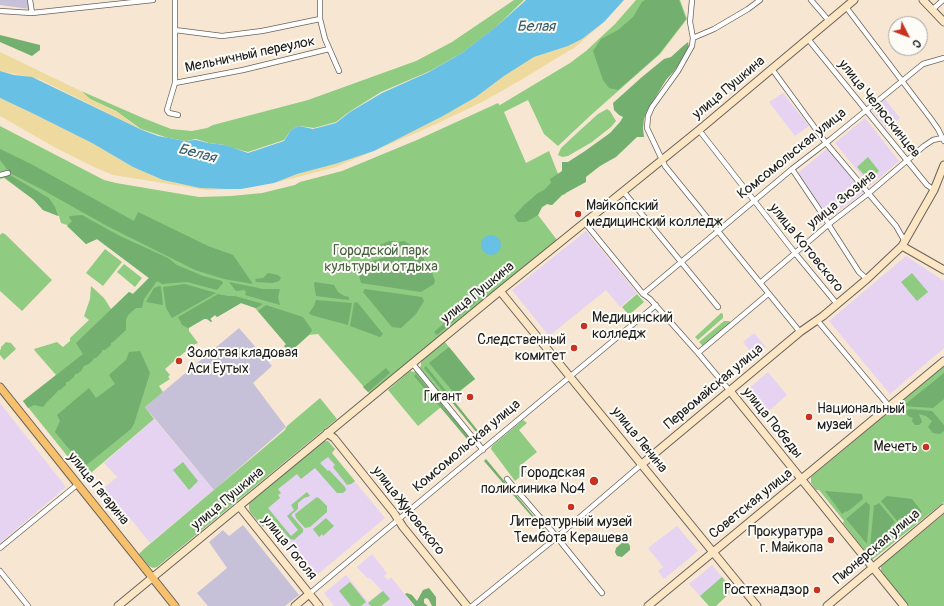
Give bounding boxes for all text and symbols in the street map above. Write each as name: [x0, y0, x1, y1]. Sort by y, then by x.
north arrow: [888, 16, 928, 56]
water label: Белая: [517, 18, 555, 36]
street label: Мельничный переулок: [183, 33, 317, 77]
text: С: [909, 37, 924, 51]
street label: улица Пушкина: [689, 53, 769, 123]
street label: улица Челюскинцев: [834, 56, 924, 162]
street label: Комсомольская улица: [734, 105, 850, 203]
water label: Белая: [176, 140, 218, 168]
street label: улица Зюзина: [804, 167, 880, 233]
place label: Майкопский медицинский колледж: [586, 198, 723, 230]
street label: улица Котовского: [765, 200, 847, 296]
marker: Майкопский медицинский колледж: [573, 209, 583, 219]
park label: Городской парк культуры и отдыха: [324, 243, 438, 276]
street label: улица Пушкина: [438, 258, 518, 328]
place label: Медицинский колледж: [592, 310, 673, 342]
marker: Медицинский колледж: [579, 321, 589, 331]
place label: Следственный комитет: [477, 332, 566, 364]
street label: Первомайская улица: [661, 341, 767, 433]
marker: Следственный комитет: [569, 343, 579, 353]
place label: Золотая кладовая Аси Еутых: [187, 345, 298, 378]
marker: Золотая кладовая Аси Еутых: [174, 356, 184, 366]
street label: улица Победы: [738, 384, 806, 462]
place label: Гигант: [424, 389, 462, 405]
marker: Гигант: [465, 392, 475, 402]
street label: Комсомольская улица: [410, 396, 524, 496]
place label: Национальный музей: [817, 401, 905, 434]
street label: улица Ленина: [607, 404, 671, 476]
marker: Национальный музей: [804, 412, 814, 422]
place label: Мечеть: [874, 439, 918, 455]
marker: Мечеть: [921, 442, 931, 452]
street label: улица Гагарина: [64, 449, 132, 529]
street label: улица Жуковского: [368, 463, 448, 559]
street label: улица Пушкина: [188, 464, 268, 534]
place label: Городская поликлиника №4: [481, 465, 585, 498]
street label: Советская улица: [706, 465, 796, 543]
marker: Городская поликлиника №4: [588, 475, 600, 487]
marker: Литературный музей Тембота Керашева: [566, 502, 576, 512]
street label: Пионерская улица: [830, 506, 924, 588]
street label: улица Гоголя: [258, 512, 320, 584]
place label: Литературный музей Тембота Керашева: [510, 514, 632, 546]
place label: Прокуратура г. Майкопа: [748, 524, 823, 556]
marker: Прокуратура г. Майкопа: [826, 535, 836, 545]
place label: Ростехнадзор: [724, 582, 809, 598]
marker: Ростехнадзор: [812, 585, 822, 595]

